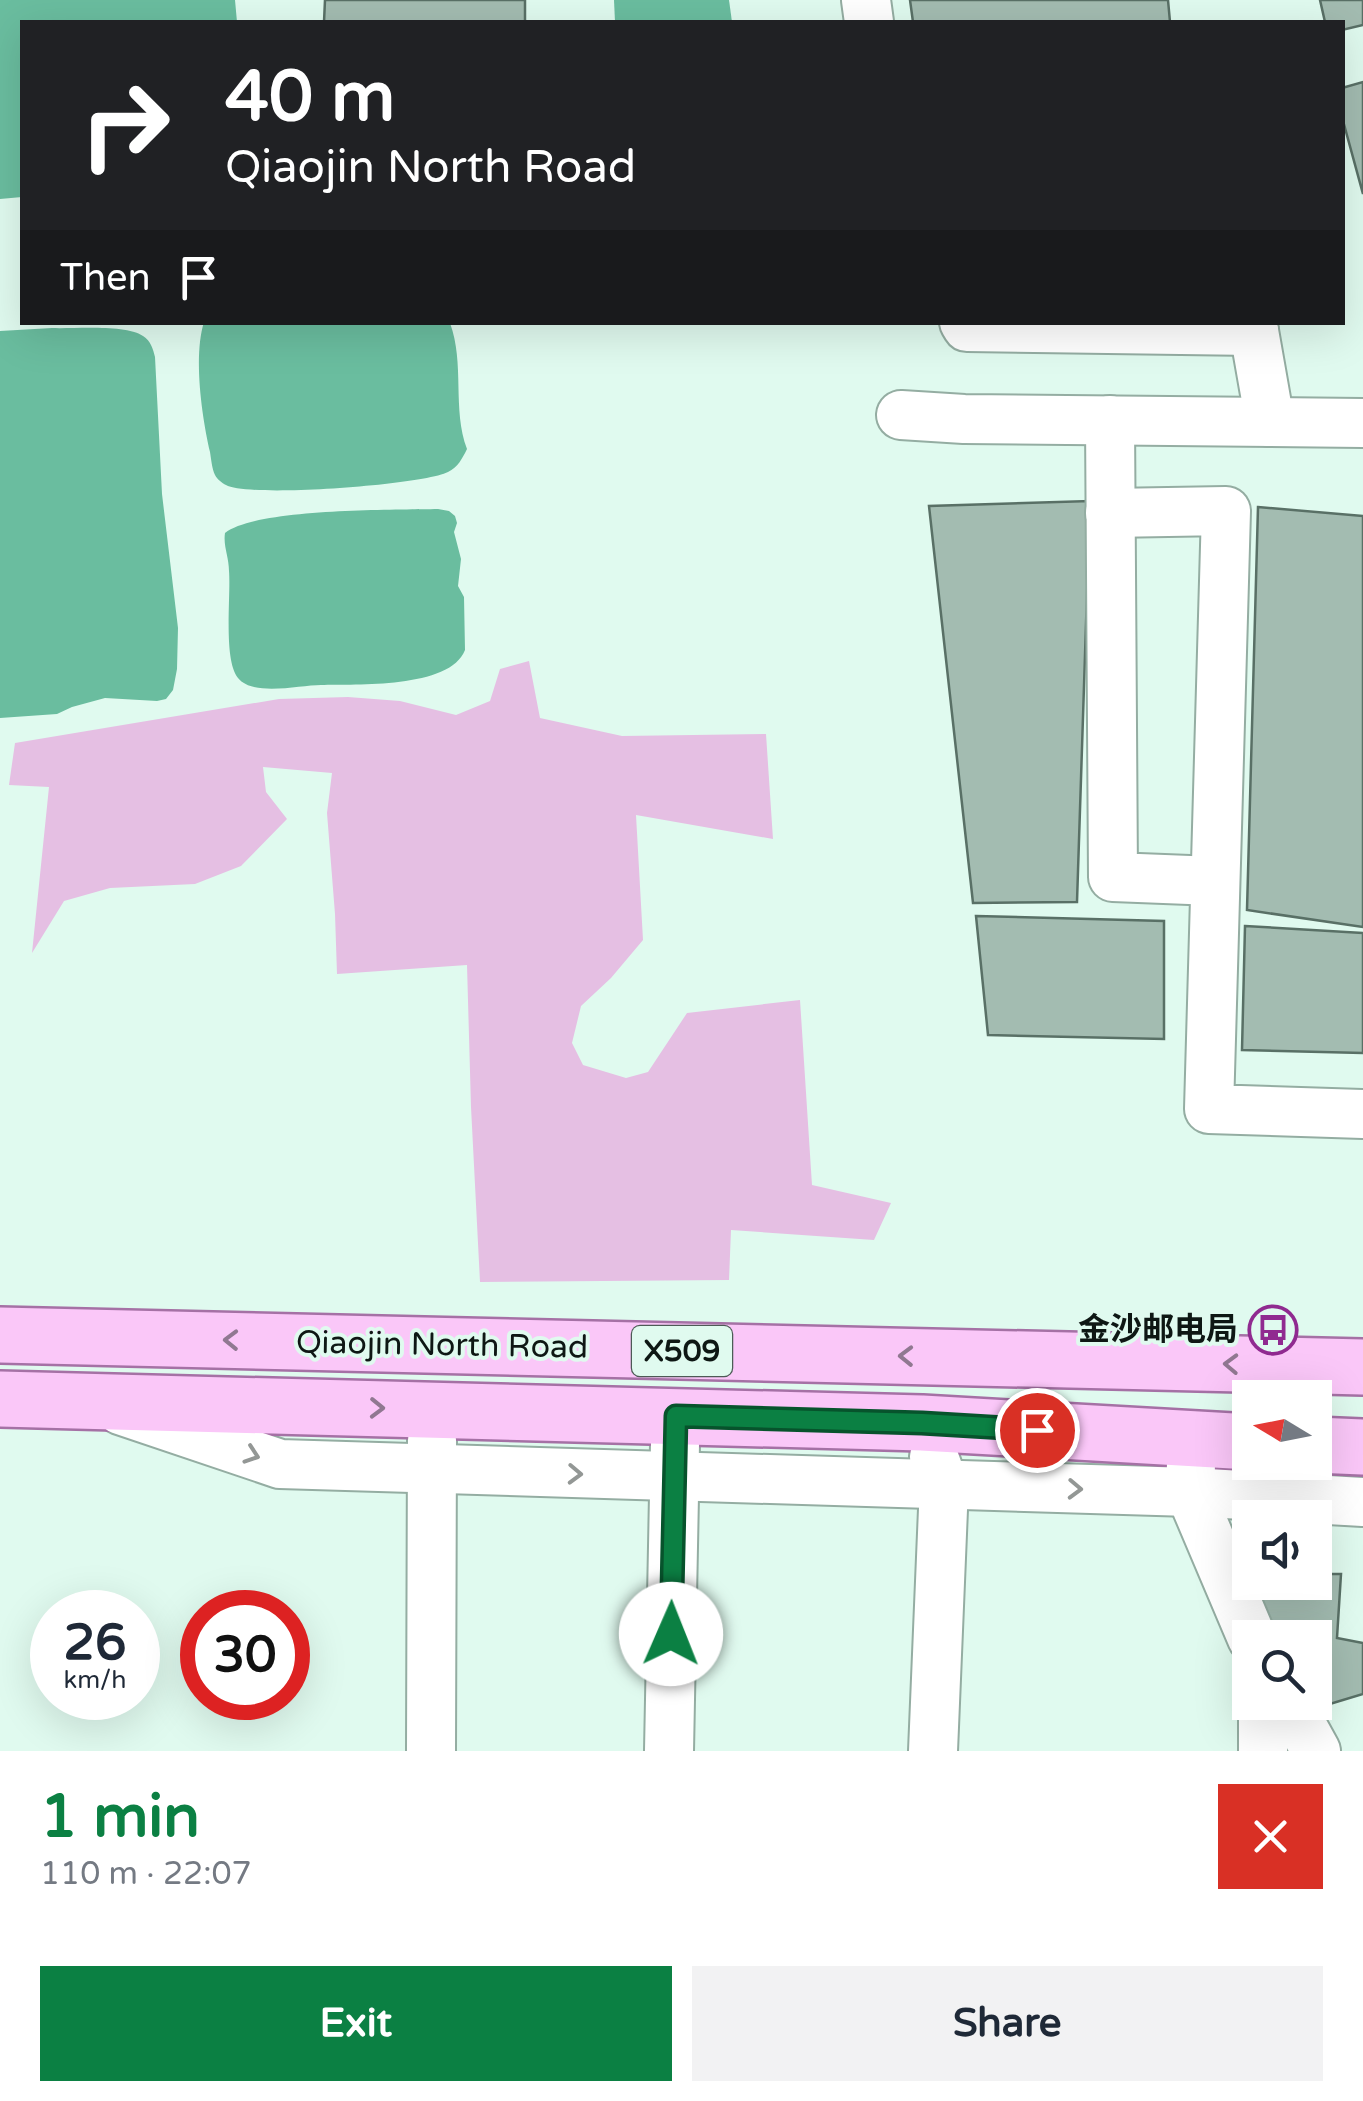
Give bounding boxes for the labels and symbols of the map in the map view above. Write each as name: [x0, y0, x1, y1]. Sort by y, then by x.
bus stop icon: 金沙邮电局: [1247, 1304, 1299, 1356]
place label: 金沙邮电局: [1078, 1311, 1238, 1349]
street label: Qiaojin North Road: [295, 1323, 589, 1367]
road number: X509: [632, 1326, 732, 1376]
one-way arrow: [222, 1330, 238, 1351]
one-way arrow: [897, 1345, 913, 1366]
one-way arrow: [1222, 1353, 1238, 1374]
north arrow: [1232, 1380, 1332, 1480]
pin: [995, 1388, 1080, 1473]
one-way arrow: [370, 1397, 386, 1418]
one-way arrow: [242, 1443, 259, 1463]
one-way arrow: [567, 1463, 583, 1484]
one-way arrow: [1067, 1478, 1083, 1499]
position arrow: [619, 1582, 723, 1686]
speed limit sign: 30: [180, 1590, 310, 1720]

